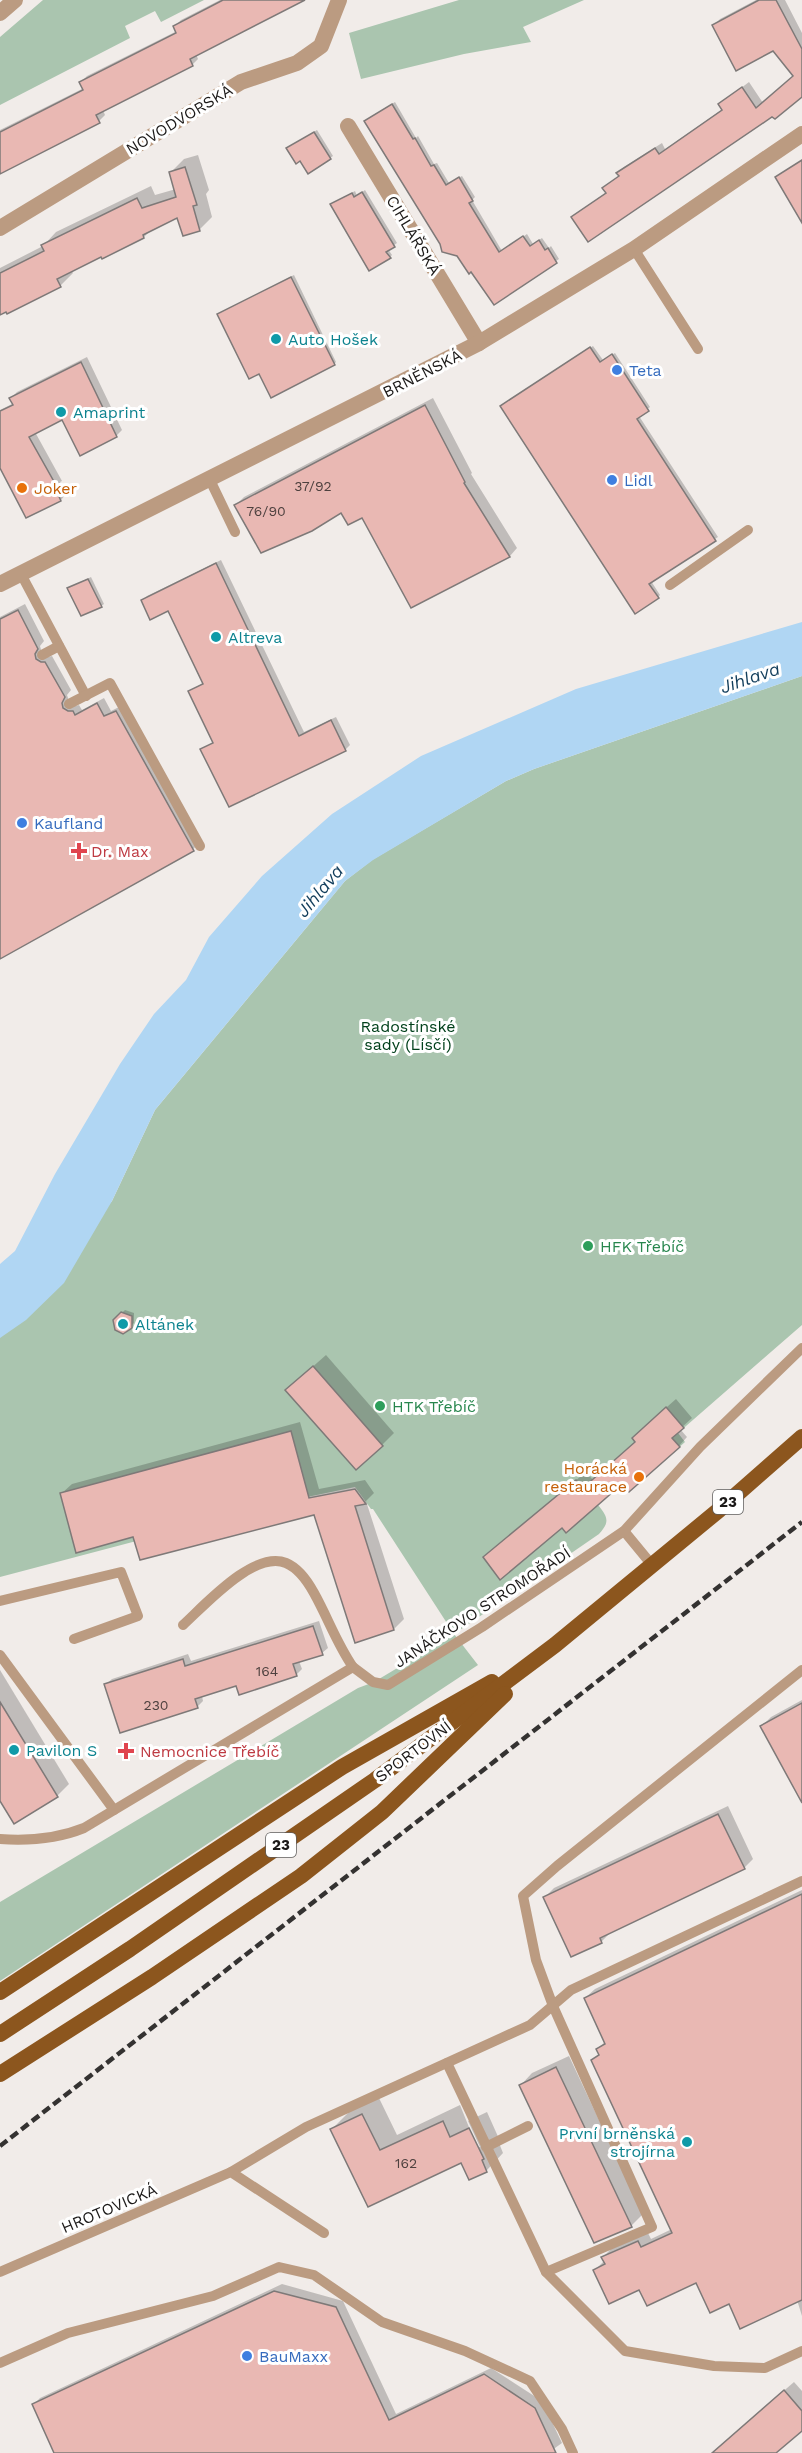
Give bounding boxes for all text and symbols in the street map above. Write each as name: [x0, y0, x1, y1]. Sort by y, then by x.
street label: NOVODVORSKÁ: [123, 80, 236, 159]
street label: CIHLÁŘSKÁ: [382, 192, 445, 279]
place label: Auto Hošek: [288, 330, 378, 349]
marker: Auto Hošek: [269, 332, 283, 346]
street label: BRNĚNSKÁ: [380, 345, 465, 401]
place label: Teta: [629, 361, 662, 380]
marker: Teta: [610, 363, 624, 377]
place label: Amaprint: [73, 403, 145, 422]
marker: Amaprint: [54, 405, 68, 419]
place label: Lidl: [624, 471, 653, 490]
marker: Lidl: [605, 473, 619, 487]
house number: 37/92: [294, 478, 332, 494]
place label: Joker: [34, 479, 78, 498]
marker: Joker: [15, 481, 29, 495]
house number: 76/90: [246, 503, 286, 519]
place label: Altreva: [228, 628, 282, 647]
marker: Altreva: [209, 630, 223, 644]
water label: Jihlava: [717, 658, 783, 698]
place label: Kaufland: [34, 814, 103, 833]
marker: Kaufland: [15, 816, 29, 830]
place label: Dr. Max: [91, 842, 149, 861]
marker: Dr. Max: [72, 844, 86, 858]
water label: Jihlava: [292, 860, 348, 921]
park label: Radostínské sady (Lísčí): [360, 1017, 456, 1054]
place label: HFK Třebíč: [600, 1237, 684, 1256]
marker: HFK Třebíč: [581, 1239, 595, 1253]
place label: Altánek: [135, 1315, 194, 1334]
marker: Altánek: [116, 1317, 130, 1331]
place label: HTK Třebíč: [392, 1397, 476, 1416]
marker: HTK Třebíč: [373, 1399, 387, 1413]
place label: Horácká restaurace: [544, 1459, 627, 1496]
marker: Horácká restaurace: [632, 1470, 646, 1484]
road number: 23: [713, 1490, 743, 1514]
street label: JANÁČKOVO STROMOŘADÍ: [391, 1543, 574, 1672]
house number: 164: [256, 1663, 278, 1679]
house number: 230: [143, 1697, 169, 1713]
street label: SPORTOVNÍ: [372, 1717, 455, 1786]
place label: Pavilon S: [26, 1741, 97, 1760]
marker: Nemocnice Třebíč: [117, 1742, 135, 1760]
place label: Nemocnice Třebíč: [140, 1742, 279, 1761]
marker: Pavilon S: [7, 1743, 21, 1757]
road number: 23: [266, 1833, 296, 1857]
place label: První brněnská strojírna: [559, 2124, 675, 2161]
marker: První brněnská strojírna: [680, 2135, 694, 2149]
house number: 162: [395, 2155, 417, 2171]
street label: HROTOVICKÁ: [59, 2180, 160, 2237]
place label: BauMaxx: [259, 2347, 328, 2366]
marker: BauMaxx: [240, 2349, 254, 2363]

